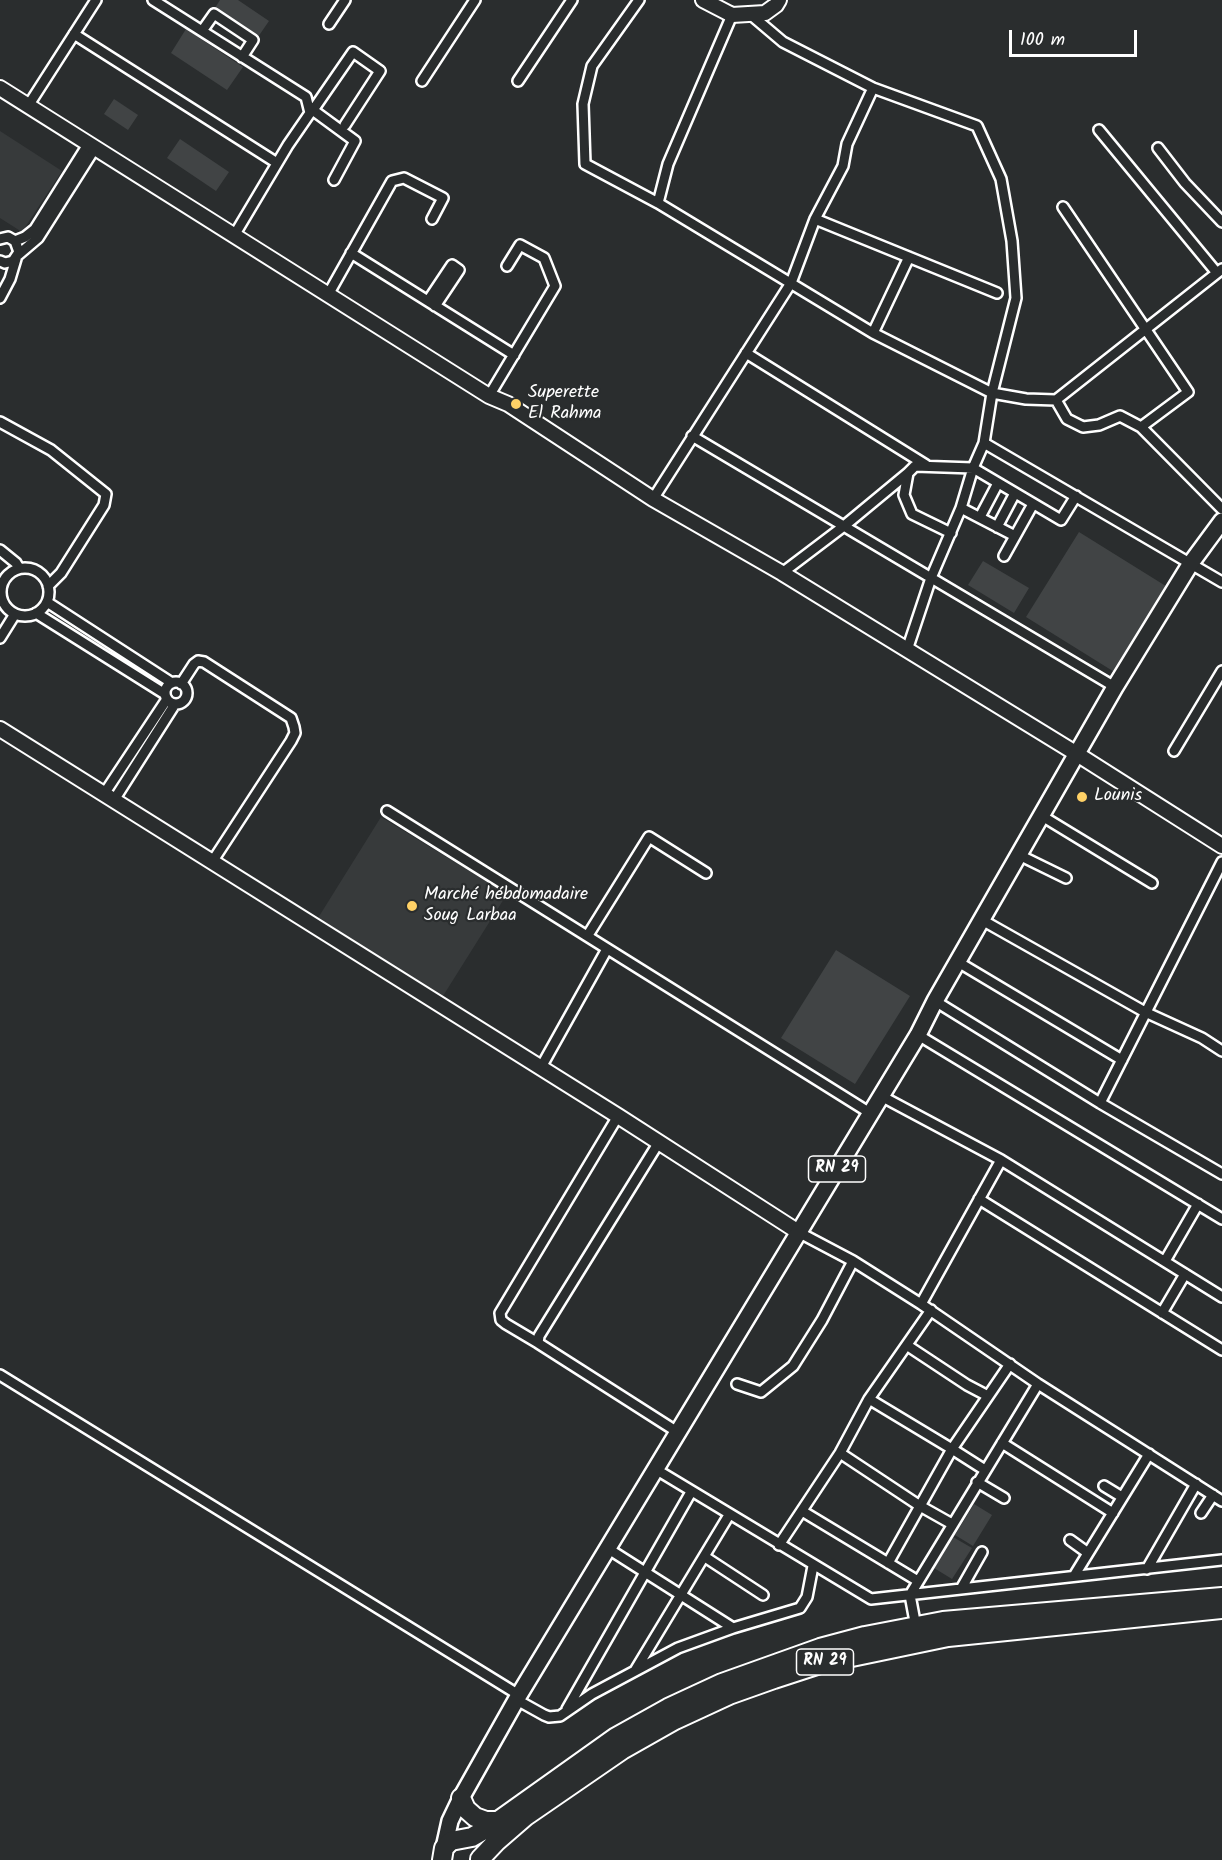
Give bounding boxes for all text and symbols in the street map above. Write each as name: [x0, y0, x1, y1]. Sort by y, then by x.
scale bar: [1012, 18, 1140, 56]
text: 100 m: [1020, 26, 1065, 55]
place label: Superette El Rahma: [528, 383, 602, 426]
marker: Superette El Rahma: [509, 397, 523, 411]
place label: Lounis: [1094, 786, 1142, 808]
marker: Lounis: [1075, 790, 1089, 804]
place label: Marché hébdomadaire Soug Larbaa: [424, 885, 588, 928]
marker: Marché hébdomadaire Soug Larbaa: [405, 899, 419, 913]
road number: RN 29: [808, 1156, 866, 1182]
road number: RN 29: [796, 1649, 854, 1675]

